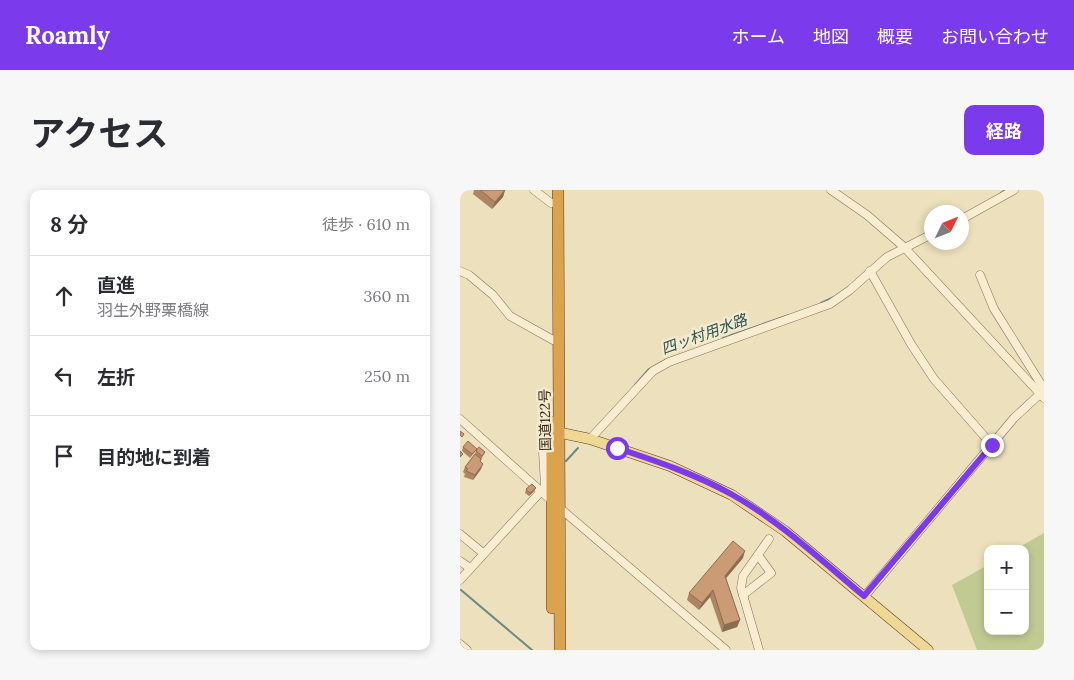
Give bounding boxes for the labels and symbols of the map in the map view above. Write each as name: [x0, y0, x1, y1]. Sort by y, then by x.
north arrow: [924, 205, 969, 250]
water label: 四ッ村用水路: [658, 309, 751, 358]
street label: 国道122号: [535, 389, 555, 451]
route end: [981, 434, 1004, 457]
route start: [606, 437, 629, 460]

